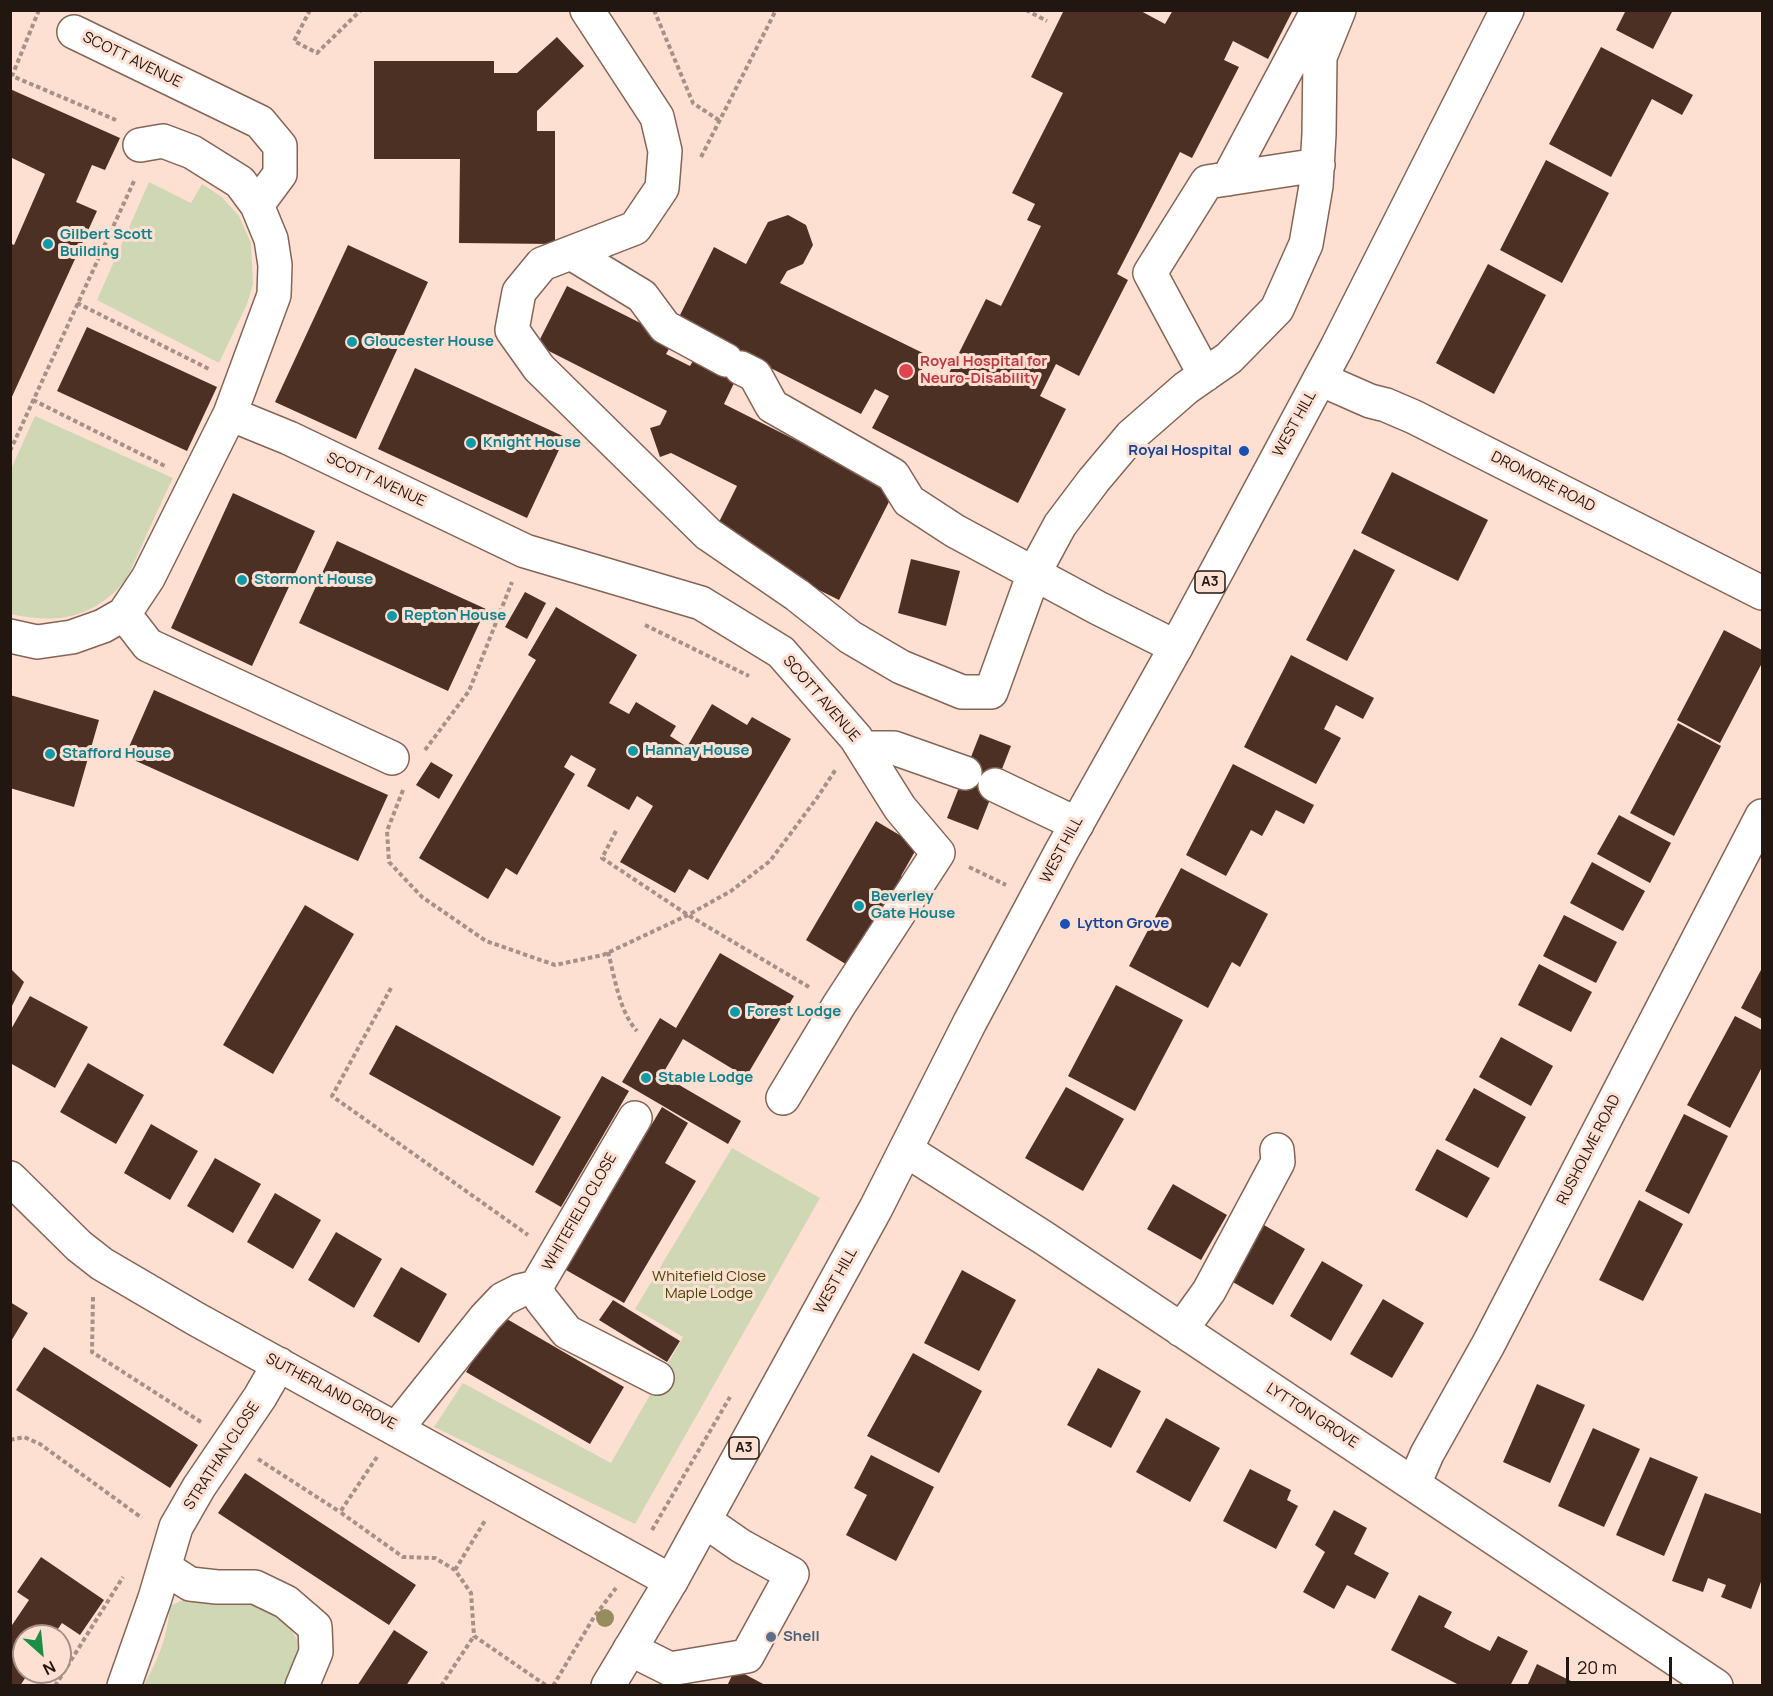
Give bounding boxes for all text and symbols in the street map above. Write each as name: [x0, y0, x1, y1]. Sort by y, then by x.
street label: SCOTT AVENUE: [80, 28, 184, 92]
place label: Gilbert Scott Building: [60, 226, 153, 261]
marker: Gilbert Scott Building: [41, 237, 55, 251]
place label: Gloucester House: [364, 333, 494, 351]
marker: Gloucester House: [345, 335, 359, 349]
place label: Royal Hospital for Neuro-Disability: [920, 353, 1047, 388]
marker: Royal Hospital for Neuro-Disability: [897, 362, 915, 380]
street label: WEST HILL: [1270, 388, 1320, 460]
place label: Knight House: [483, 434, 581, 452]
marker: Knight House: [464, 436, 478, 450]
place label: Royal Hospital: [1128, 442, 1232, 460]
marker: Royal Hospital: [1237, 444, 1251, 458]
street label: DROMORE ROAD: [1488, 448, 1598, 516]
street label: SCOTT AVENUE: [323, 449, 429, 511]
place label: Stormont House: [254, 571, 373, 589]
road number: A3: [1195, 571, 1225, 593]
marker: Stormont House: [235, 573, 249, 587]
place label: Repton House: [404, 607, 506, 625]
marker: Repton House: [385, 609, 399, 623]
street label: SCOTT AVENUE: [779, 652, 863, 746]
place label: Hannay House: [645, 742, 749, 760]
marker: Hannay House: [626, 744, 640, 758]
place label: Stafford House: [62, 745, 171, 763]
marker: Stafford House: [43, 747, 57, 761]
street label: WEST HILL: [1037, 814, 1087, 886]
place label: Beverley Gate House: [871, 888, 955, 923]
marker: Beverley Gate House: [852, 899, 866, 913]
place label: Lytton Grove: [1077, 915, 1169, 933]
marker: Lytton Grove: [1058, 917, 1072, 931]
place label: Forest Lodge: [747, 1003, 841, 1021]
marker: Forest Lodge: [728, 1005, 742, 1019]
place label: Stable Lodge: [658, 1069, 753, 1087]
marker: Stable Lodge: [639, 1071, 653, 1085]
street label: RUSHOLME ROAD: [1553, 1092, 1625, 1208]
street label: WHITEFIELD CLOSE: [539, 1150, 621, 1274]
street label: WEST HILL: [811, 1245, 861, 1317]
park label: Whitefield Close Maple Lodge: [652, 1268, 766, 1303]
street label: SUTHERLAND GROVE: [263, 1350, 399, 1434]
street label: LYTTON GROVE: [1263, 1380, 1361, 1452]
street label: STRATHAN CLOSE: [180, 1399, 264, 1513]
road number: A3: [729, 1437, 759, 1459]
north arrow: [12, 1624, 72, 1684]
place label: Shell: [783, 1628, 820, 1646]
marker: Shell: [764, 1630, 778, 1644]
scale bar: [1569, 1645, 1676, 1683]
text: 20 m: [1577, 1655, 1617, 1679]
text: N: [39, 1656, 59, 1681]

